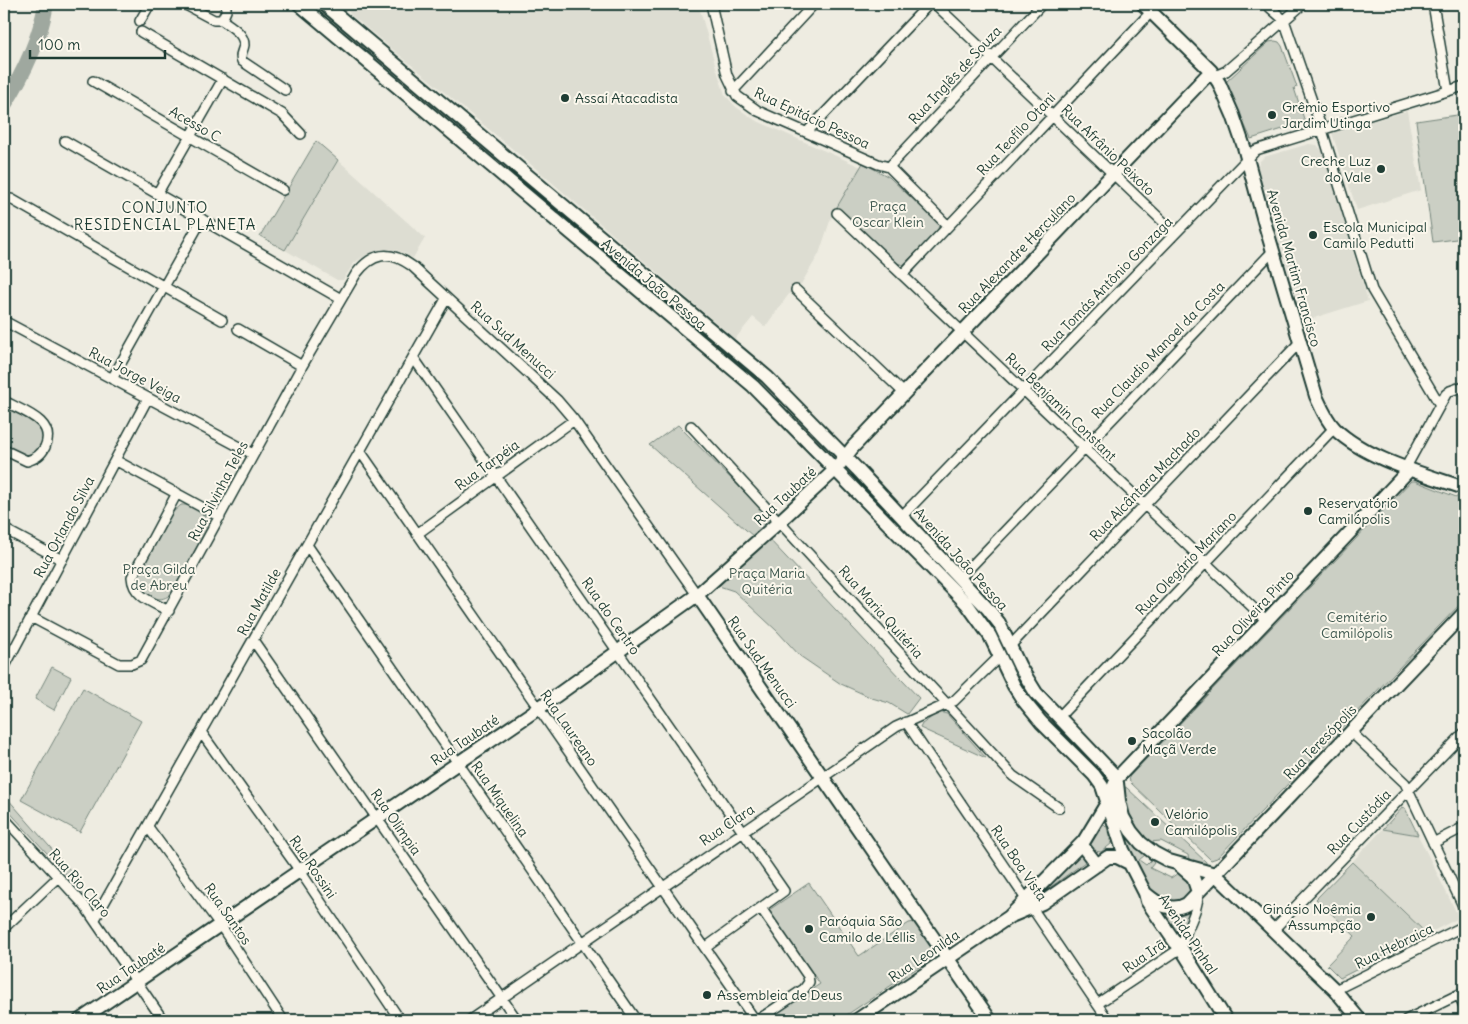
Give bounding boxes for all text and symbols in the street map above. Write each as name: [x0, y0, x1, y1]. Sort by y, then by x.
street label: Rua Inglês de Souza: [905, 22, 1005, 128]
scale bar: [30, 28, 165, 60]
text: 100 m: [38, 35, 80, 54]
street label: Rua Epitácio Pessoa: [751, 83, 873, 153]
place label: Assaí Atacadista: [575, 89, 678, 107]
street label: Rua Teofilo Otani: [973, 89, 1059, 179]
marker: Assaí Atacadista: [559, 92, 571, 104]
place label: Grêmio Esportivo Jardim Utinga: [1282, 98, 1390, 132]
street label: Rua Afrânio Peixoto: [1057, 101, 1159, 199]
street label: Acesso C: [166, 102, 224, 146]
marker: Grêmio Esportivo Jardim Utinga: [1266, 109, 1278, 121]
place label: Creche Luz do Vale: [1301, 152, 1371, 186]
marker: Creche Luz do Vale: [1375, 163, 1387, 175]
street label: Avenida Martim Francisco: [1263, 187, 1325, 349]
street label: Rua Alexandre Herculano: [955, 189, 1079, 317]
park label: Praça Oscar Klein: [852, 197, 924, 231]
district label: CONJUNTO RESIDENCIAL PLANETA: [74, 198, 256, 234]
street label: Rua Tomás Antônio Gonzaga: [1038, 213, 1176, 355]
place label: Escola Municipal Camilo Pedutti: [1323, 218, 1427, 252]
marker: Escola Municipal Camilo Pedutti: [1307, 229, 1319, 241]
street label: Avenida João Pessoa: [598, 235, 710, 333]
street label: Rua Claudio Manoel da Costa: [1088, 278, 1228, 422]
street label: Rua Sud Menucci: [467, 297, 559, 383]
street label: Rua Jorge Veiga: [86, 343, 184, 407]
street label: Rua Benjamin Constant: [1002, 349, 1121, 465]
street label: Rua Alcântara Machado: [1086, 423, 1204, 545]
street label: Rua Tarpéia: [451, 436, 523, 494]
street label: Rua Silvinha Teles: [184, 438, 252, 544]
street label: Rua Taubaté: [750, 463, 820, 529]
street label: Rua Orlando Silva: [30, 473, 98, 581]
place label: Reservatório Camilópolis: [1318, 494, 1398, 528]
street label: Avenida João Pessoa: [910, 504, 1012, 614]
marker: Reservatório Camilópolis: [1302, 505, 1314, 517]
street label: Rua Olegário Mariano: [1132, 507, 1240, 619]
park label: Praça Gilda de Abreu: [123, 560, 195, 594]
street label: Rua Maria Quitéria: [835, 562, 927, 662]
park label: Praça Maria Quitéria: [729, 564, 805, 598]
street label: Rua Matilde: [233, 565, 285, 639]
street label: Rua Oliveira Pinto: [1208, 566, 1298, 660]
street label: Rua do Centro: [578, 574, 644, 658]
park label: Cemitério Camilópolis: [1321, 608, 1393, 642]
street label: Rua Sud Menucci: [724, 613, 800, 711]
street label: Rua Laureano: [536, 687, 602, 770]
street label: Rua Teresópolis: [1280, 701, 1360, 783]
street label: Rua Taubaté: [427, 711, 503, 769]
place label: Sacolão Maçã Verde: [1142, 724, 1217, 758]
marker: Sacolão Maçã Verde: [1126, 735, 1138, 747]
street label: Rua Miquelina: [467, 758, 533, 840]
street label: Rua Olímpia: [367, 785, 425, 859]
street label: Rua Custódia: [1323, 786, 1395, 858]
street label: Rua Clara: [696, 800, 758, 850]
place label: Velório Camilópolis: [1165, 805, 1237, 839]
marker: Velório Camilópolis: [1149, 816, 1161, 828]
street label: Rua Boa Vista: [987, 822, 1051, 904]
street label: Rua Rossini: [285, 832, 341, 902]
street label: Rua Rio Claro: [45, 845, 115, 921]
street label: Rua Santos: [200, 880, 256, 948]
street label: Avenida Pinhal: [1155, 890, 1221, 978]
place label: Ginásio Noêmia Assumpção: [1263, 900, 1361, 934]
marker: Ginásio Noêmia Assumpção: [1365, 911, 1377, 923]
place label: Paróquia São Camilo de Léllis: [819, 912, 915, 946]
street label: Rua Hebraica: [1352, 919, 1436, 973]
marker: Paróquia São Camilo de Léllis: [803, 923, 815, 935]
street label: Rua Leonilda: [885, 926, 963, 986]
street label: Rua Irã: [1119, 935, 1169, 977]
street label: Rua Taubaté: [93, 939, 169, 997]
place label: Assembleia de Deus: [717, 986, 842, 1004]
marker: Assembleia de Deus: [701, 989, 713, 1001]

